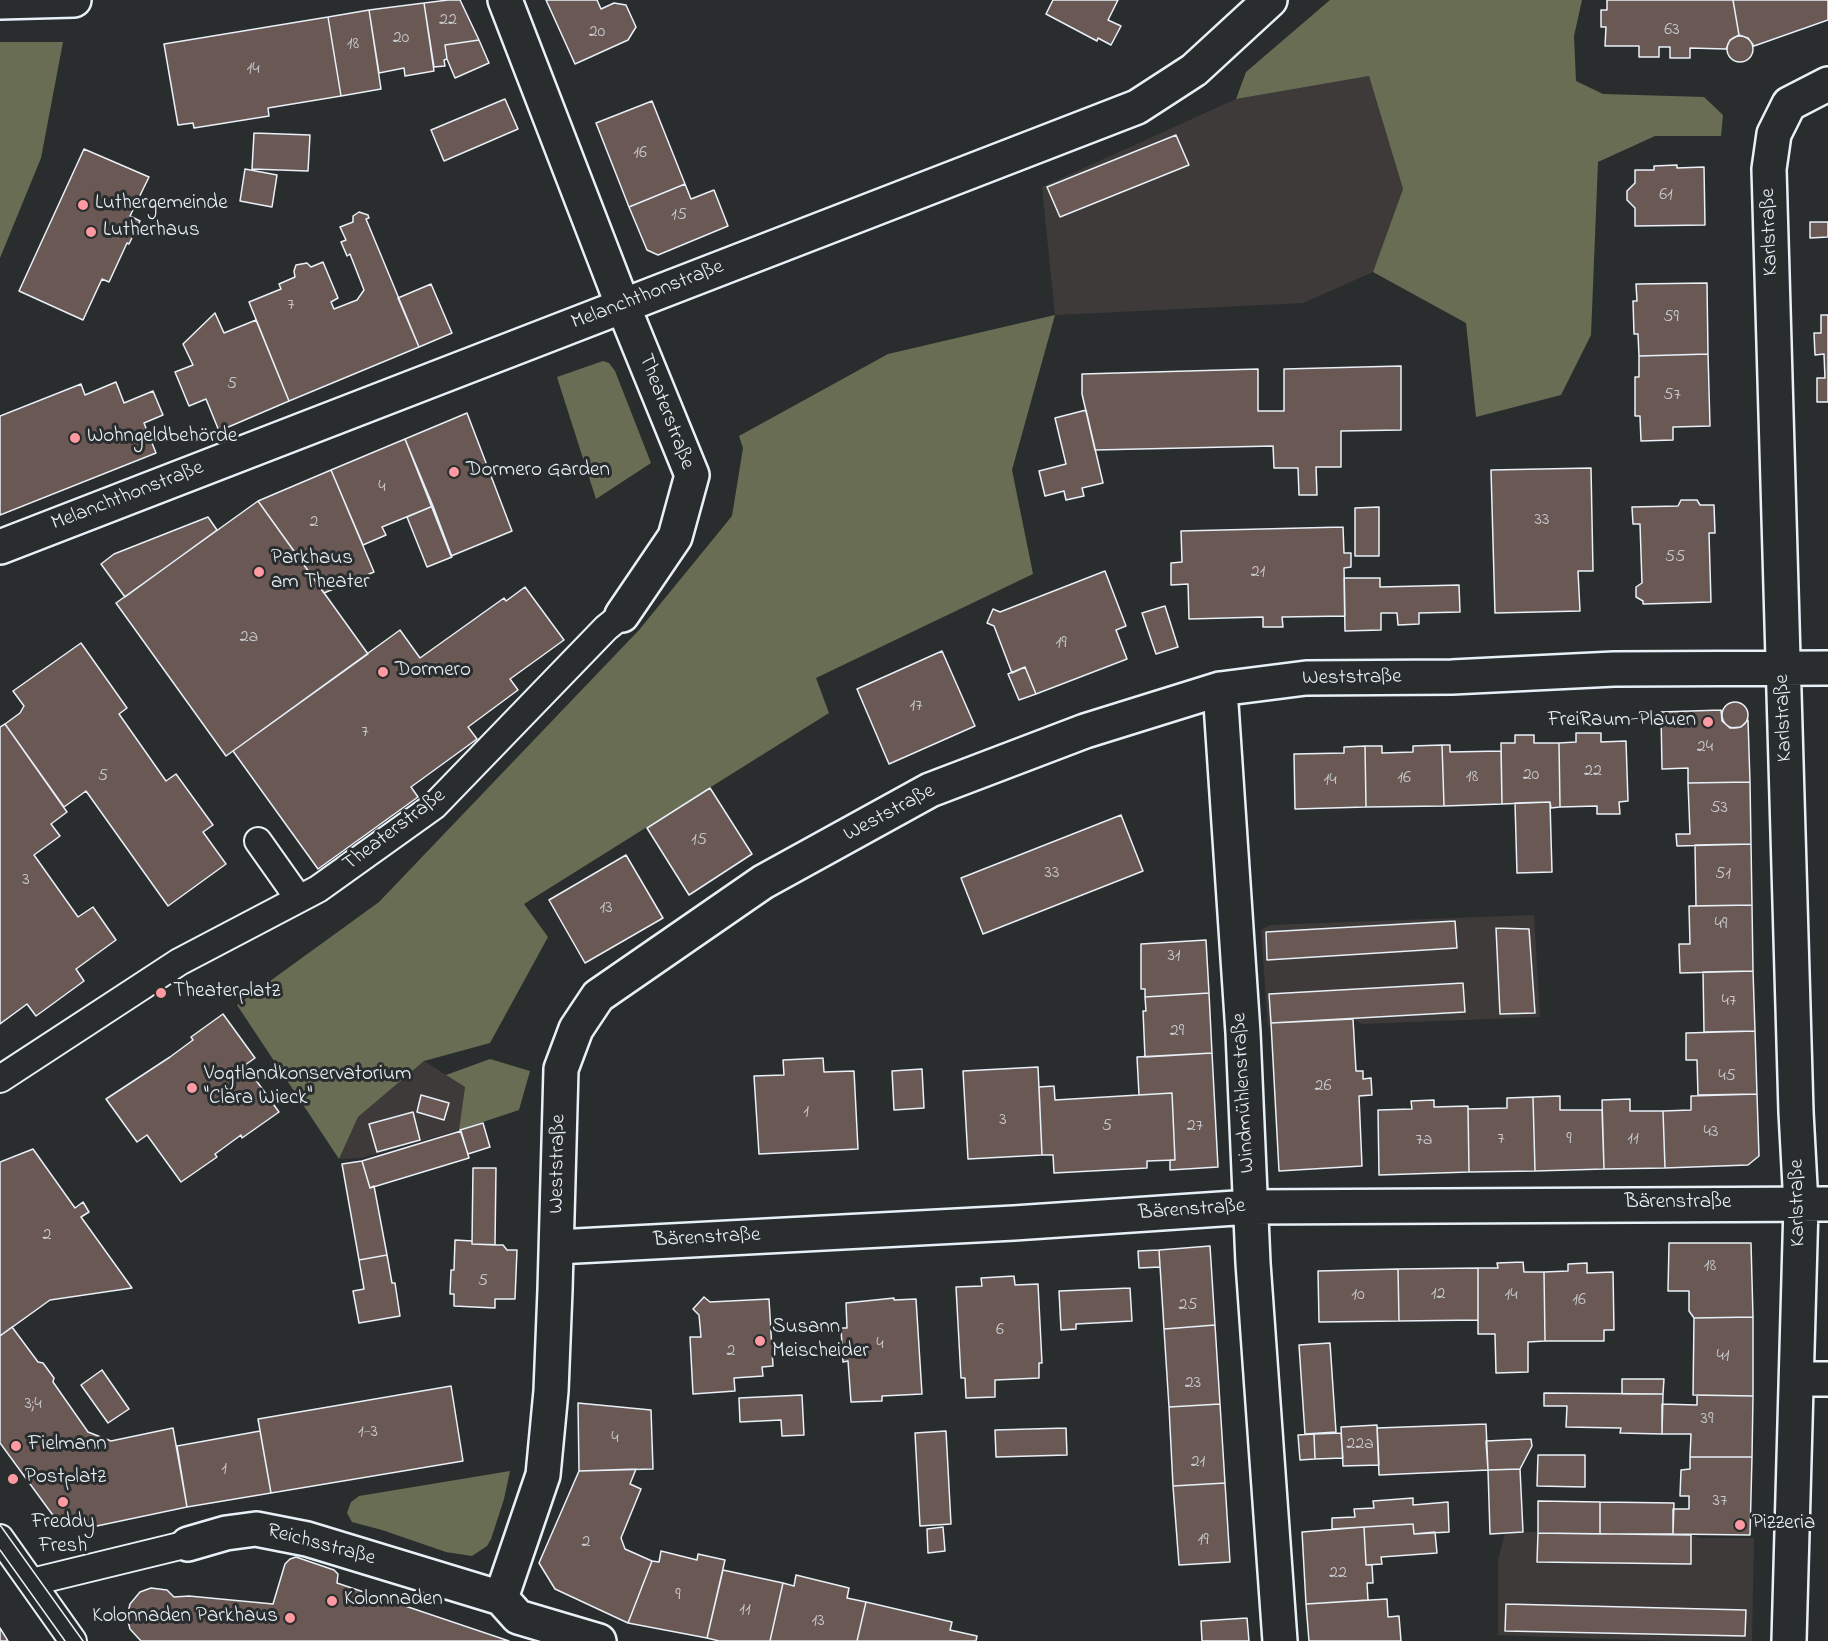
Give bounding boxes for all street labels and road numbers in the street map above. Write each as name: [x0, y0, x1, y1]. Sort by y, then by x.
street label: Karlstraße: [1757, 188, 1785, 276]
street label: Melanchthonstraße: [568, 255, 728, 337]
street label: Theaterstraße: [631, 351, 699, 473]
street label: Melanchthonstraße: [48, 456, 208, 538]
street label: Weststraße: [1302, 666, 1402, 692]
street label: Karlstraße: [1771, 674, 1799, 762]
street label: Weststraße: [840, 780, 940, 848]
street label: Theaterstraße: [339, 784, 451, 878]
street label: Windmühlenstraße: [1228, 1012, 1262, 1174]
street label: Weststraße: [546, 1114, 572, 1214]
street label: Karlstraße: [1786, 1159, 1812, 1247]
street label: Bärenstraße: [1624, 1191, 1732, 1217]
street label: Bärenstraße: [1138, 1195, 1246, 1227]
street label: Bärenstraße: [653, 1224, 761, 1254]
street label: Reichsstraße: [264, 1519, 378, 1573]

